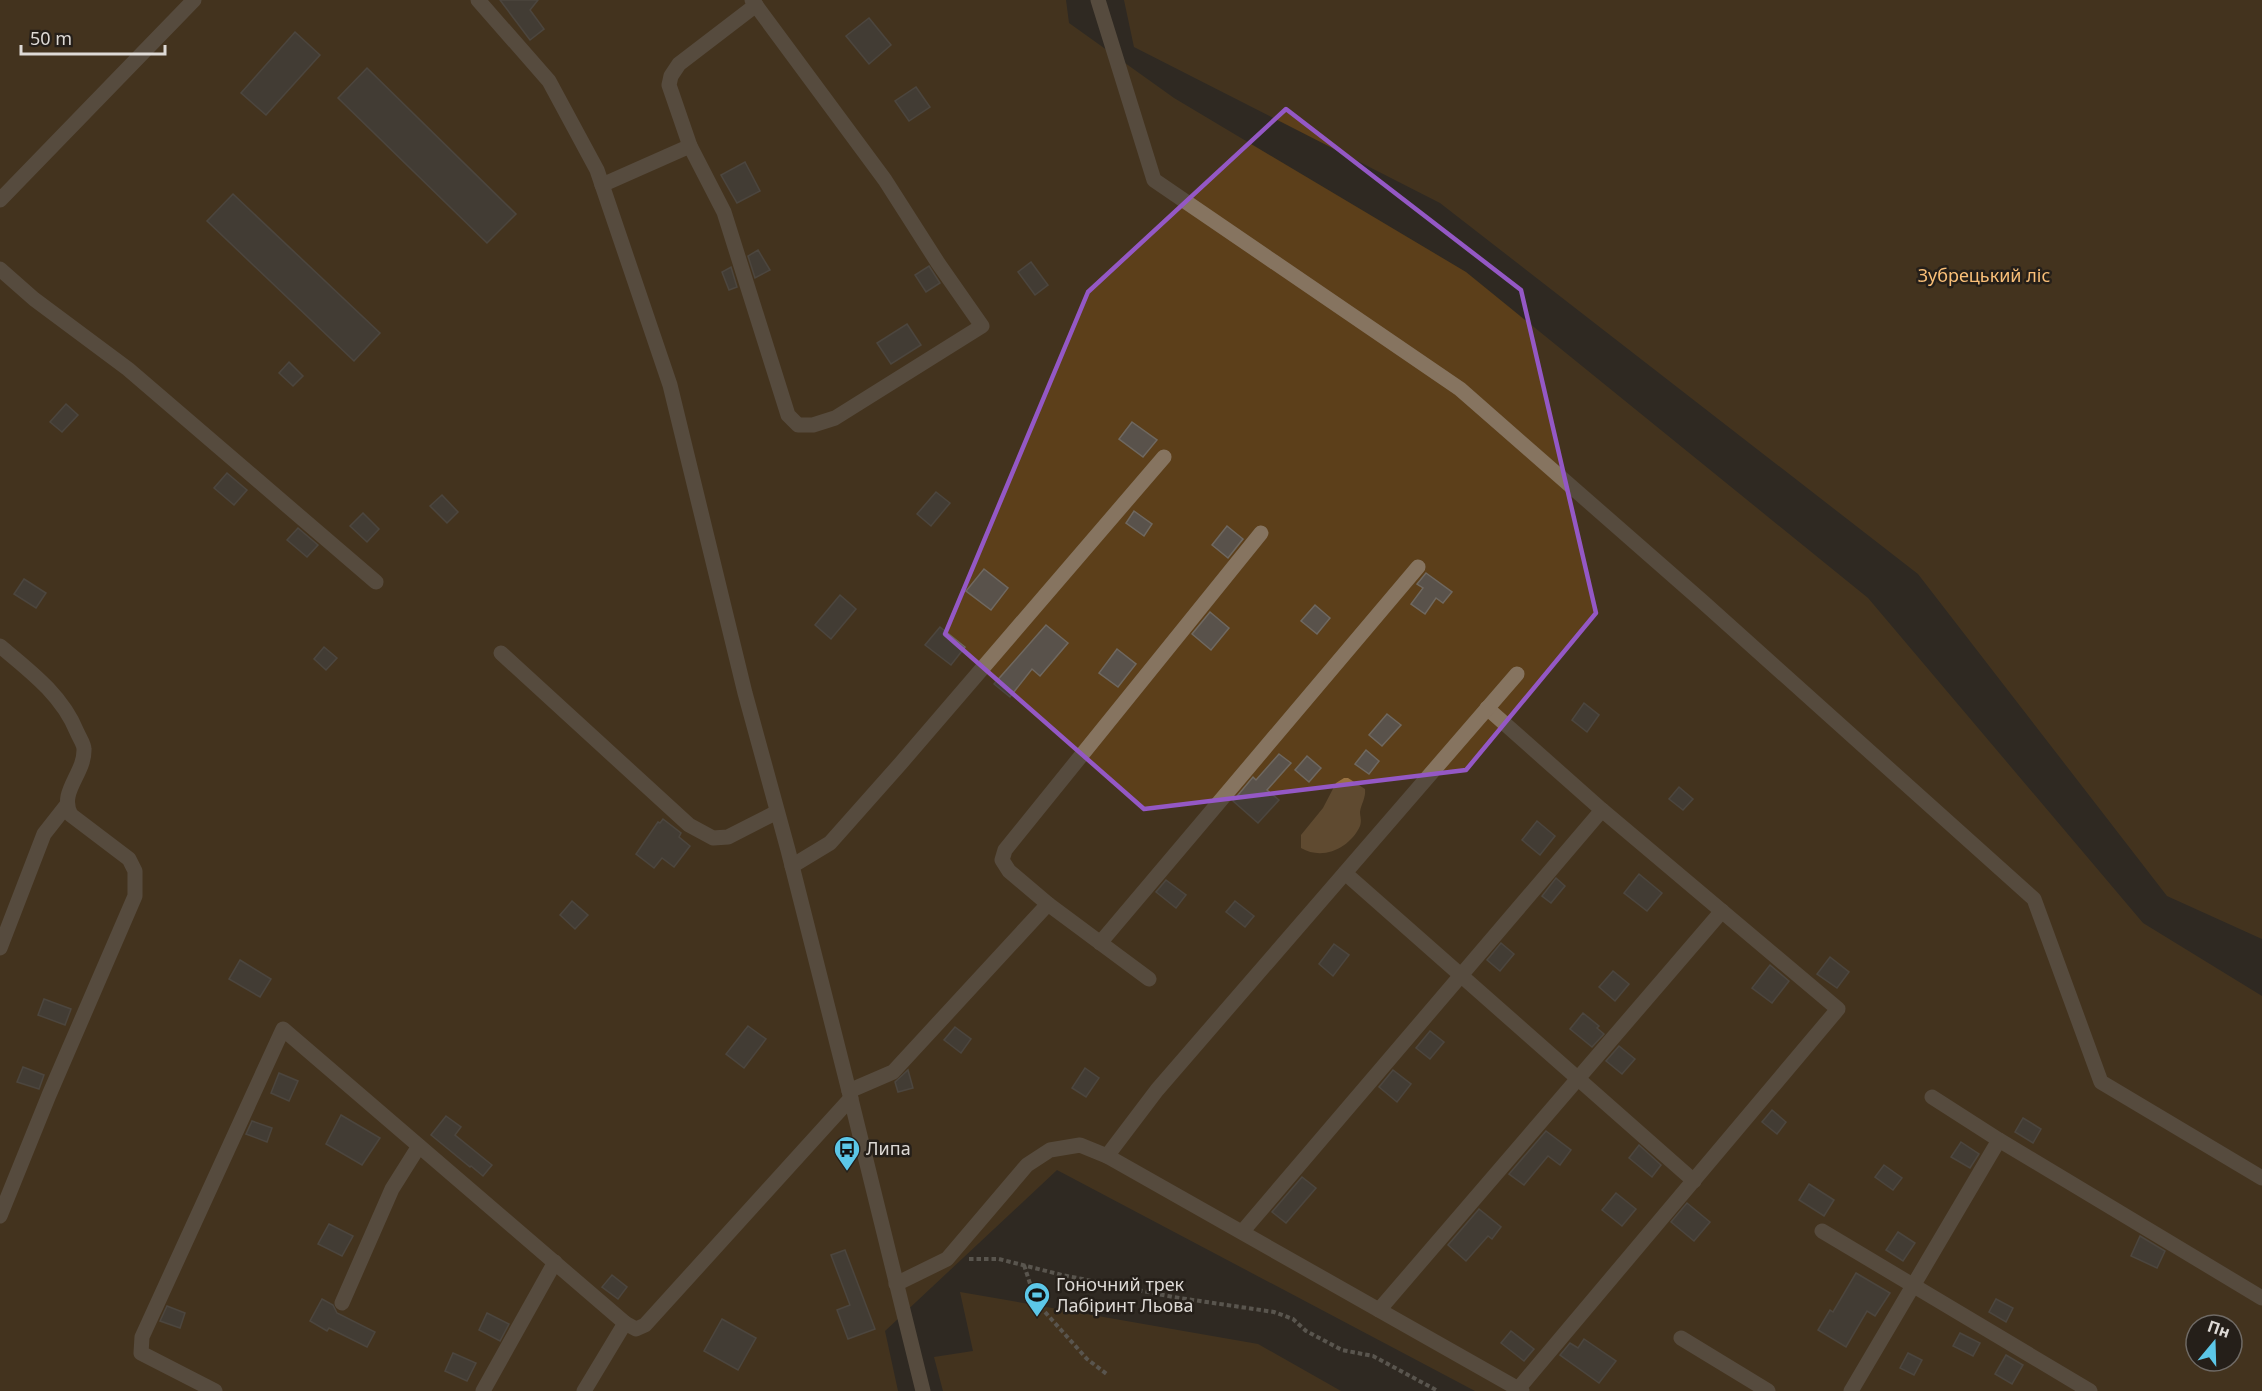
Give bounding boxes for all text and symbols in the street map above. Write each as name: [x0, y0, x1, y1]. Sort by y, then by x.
scale bar: [21, 18, 165, 56]
text: 50 m: [30, 26, 72, 50]
park label: Зубрецький ліс: [1918, 263, 2050, 287]
bus stop icon: Липа: [832, 1134, 862, 1172]
place label: Липа: [866, 1136, 911, 1160]
place label: Гоночний трек Лабіринт Льова: [1056, 1272, 1193, 1317]
sports icon: Гоночний трек Лабіринт Льова: [1022, 1280, 1052, 1318]
north arrow: [2184, 1313, 2244, 1373]
text: Пн: [2205, 1315, 2233, 1343]

